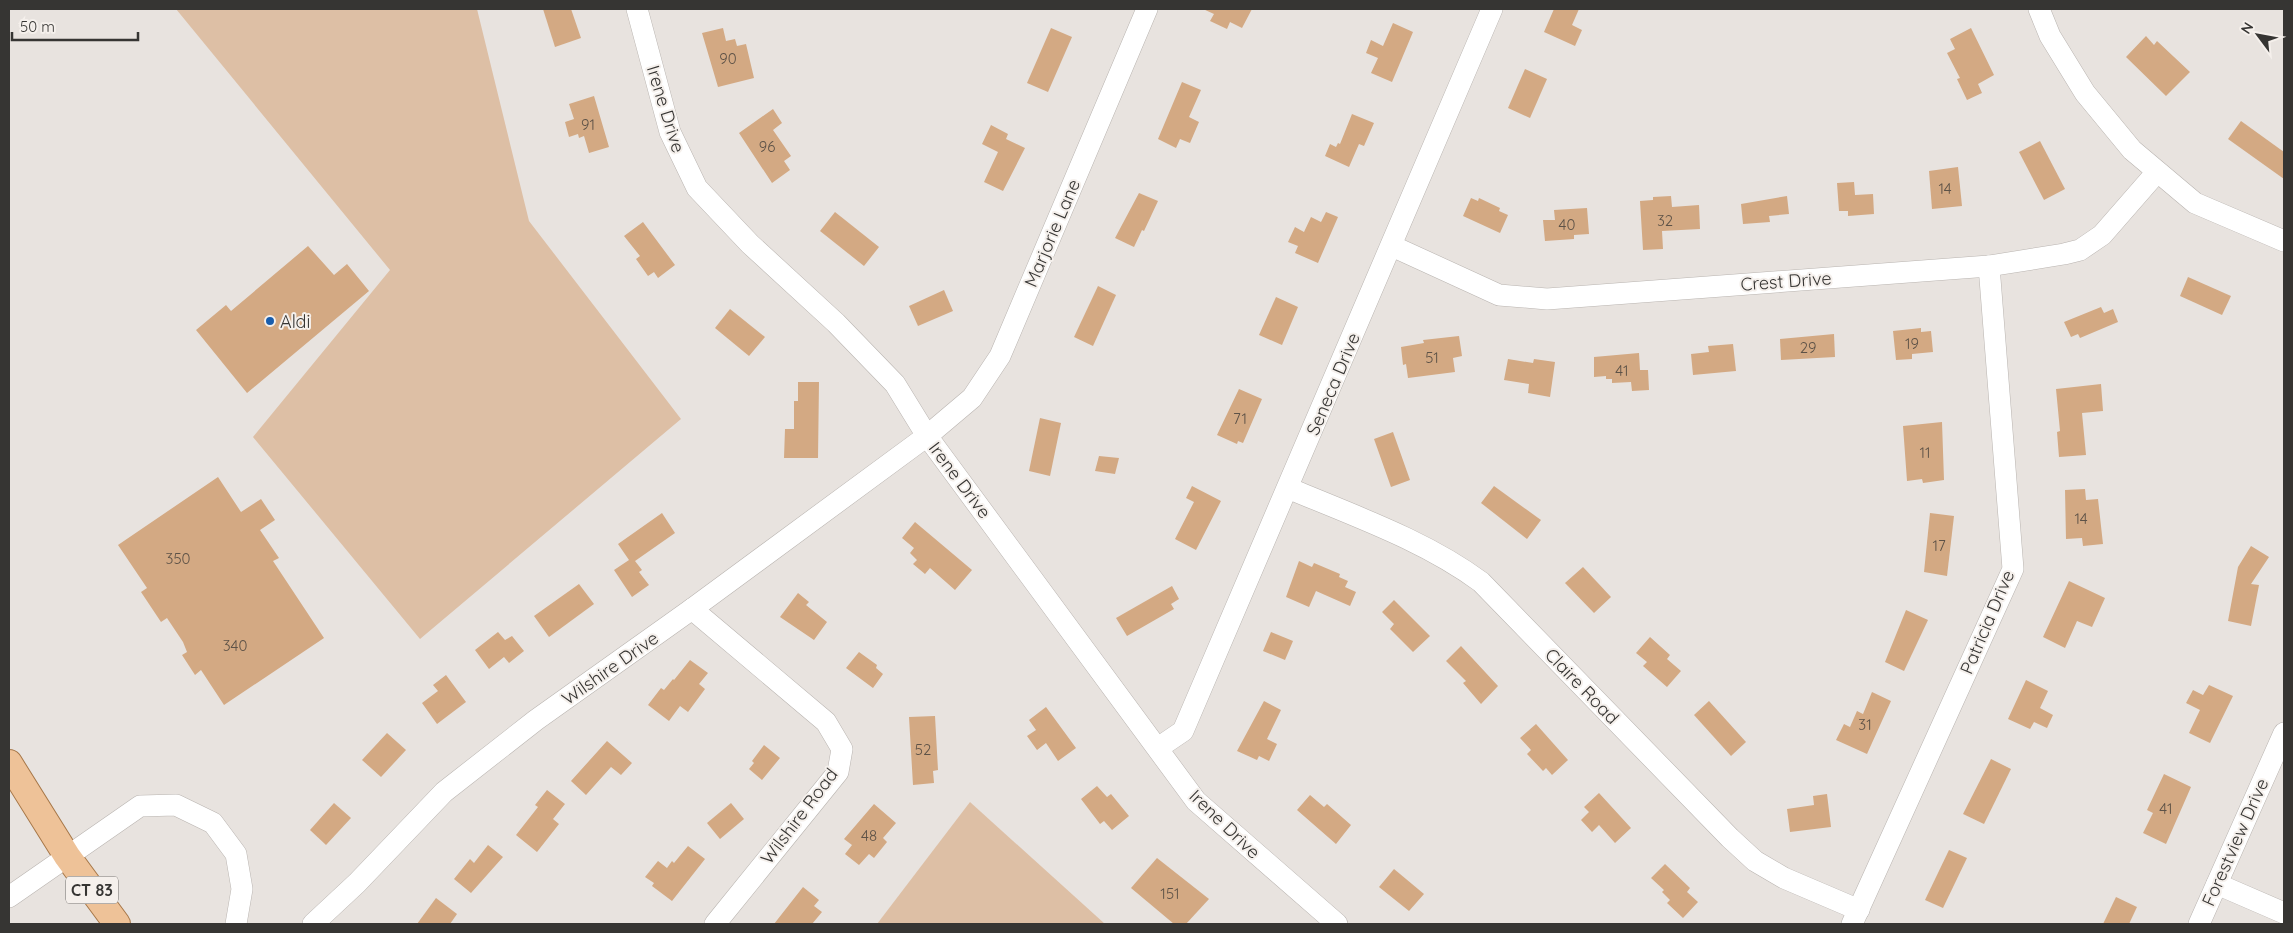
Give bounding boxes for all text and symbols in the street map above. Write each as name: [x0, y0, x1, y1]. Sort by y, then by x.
scale bar: [12, 10, 139, 42]
north arrow: [2233, 10, 2283, 60]
text: 50 m: [20, 17, 55, 36]
text: N: [2237, 19, 2257, 37]
house number: 90: [719, 49, 737, 68]
street label: Irene Drive: [642, 63, 690, 155]
house number: 91: [581, 115, 595, 134]
house number: 96: [759, 137, 775, 156]
street label: Marjorie Lane: [1019, 175, 1085, 291]
house number: 14: [1938, 179, 1952, 198]
house number: 32: [1657, 211, 1673, 230]
house number: 40: [1559, 215, 1575, 234]
street label: Crest Drive: [1740, 266, 1832, 296]
place label: Aldi: [280, 310, 310, 333]
marker: Aldi: [264, 315, 276, 327]
street label: Seneca Drive: [1301, 329, 1365, 439]
house number: 19: [1905, 334, 1919, 353]
house number: 29: [1800, 338, 1816, 357]
house number: 51: [1425, 348, 1439, 367]
house number: 41: [1615, 361, 1629, 380]
house number: 71: [1233, 409, 1247, 428]
street label: Irene Drive: [924, 437, 996, 523]
house number: 11: [1919, 443, 1931, 462]
house number: 14: [2074, 509, 2088, 528]
house number: 17: [1932, 536, 1946, 555]
house number: 350: [166, 549, 191, 568]
street label: Patricia Drive: [1955, 567, 2019, 677]
street label: Wilshire Drive: [557, 626, 663, 710]
house number: 340: [223, 636, 247, 655]
street label: Claire Road: [1540, 643, 1624, 729]
house number: 31: [1858, 715, 1872, 734]
house number: 52: [915, 740, 931, 759]
street label: Wilshire Road: [755, 763, 843, 869]
street label: Forestview Drive: [2197, 775, 2273, 909]
street label: Irene Drive: [1185, 784, 1265, 864]
house number: 41: [2159, 799, 2173, 818]
house number: 48: [861, 826, 877, 845]
road number: CT 83: [66, 876, 118, 904]
house number: 151: [1160, 884, 1180, 903]

